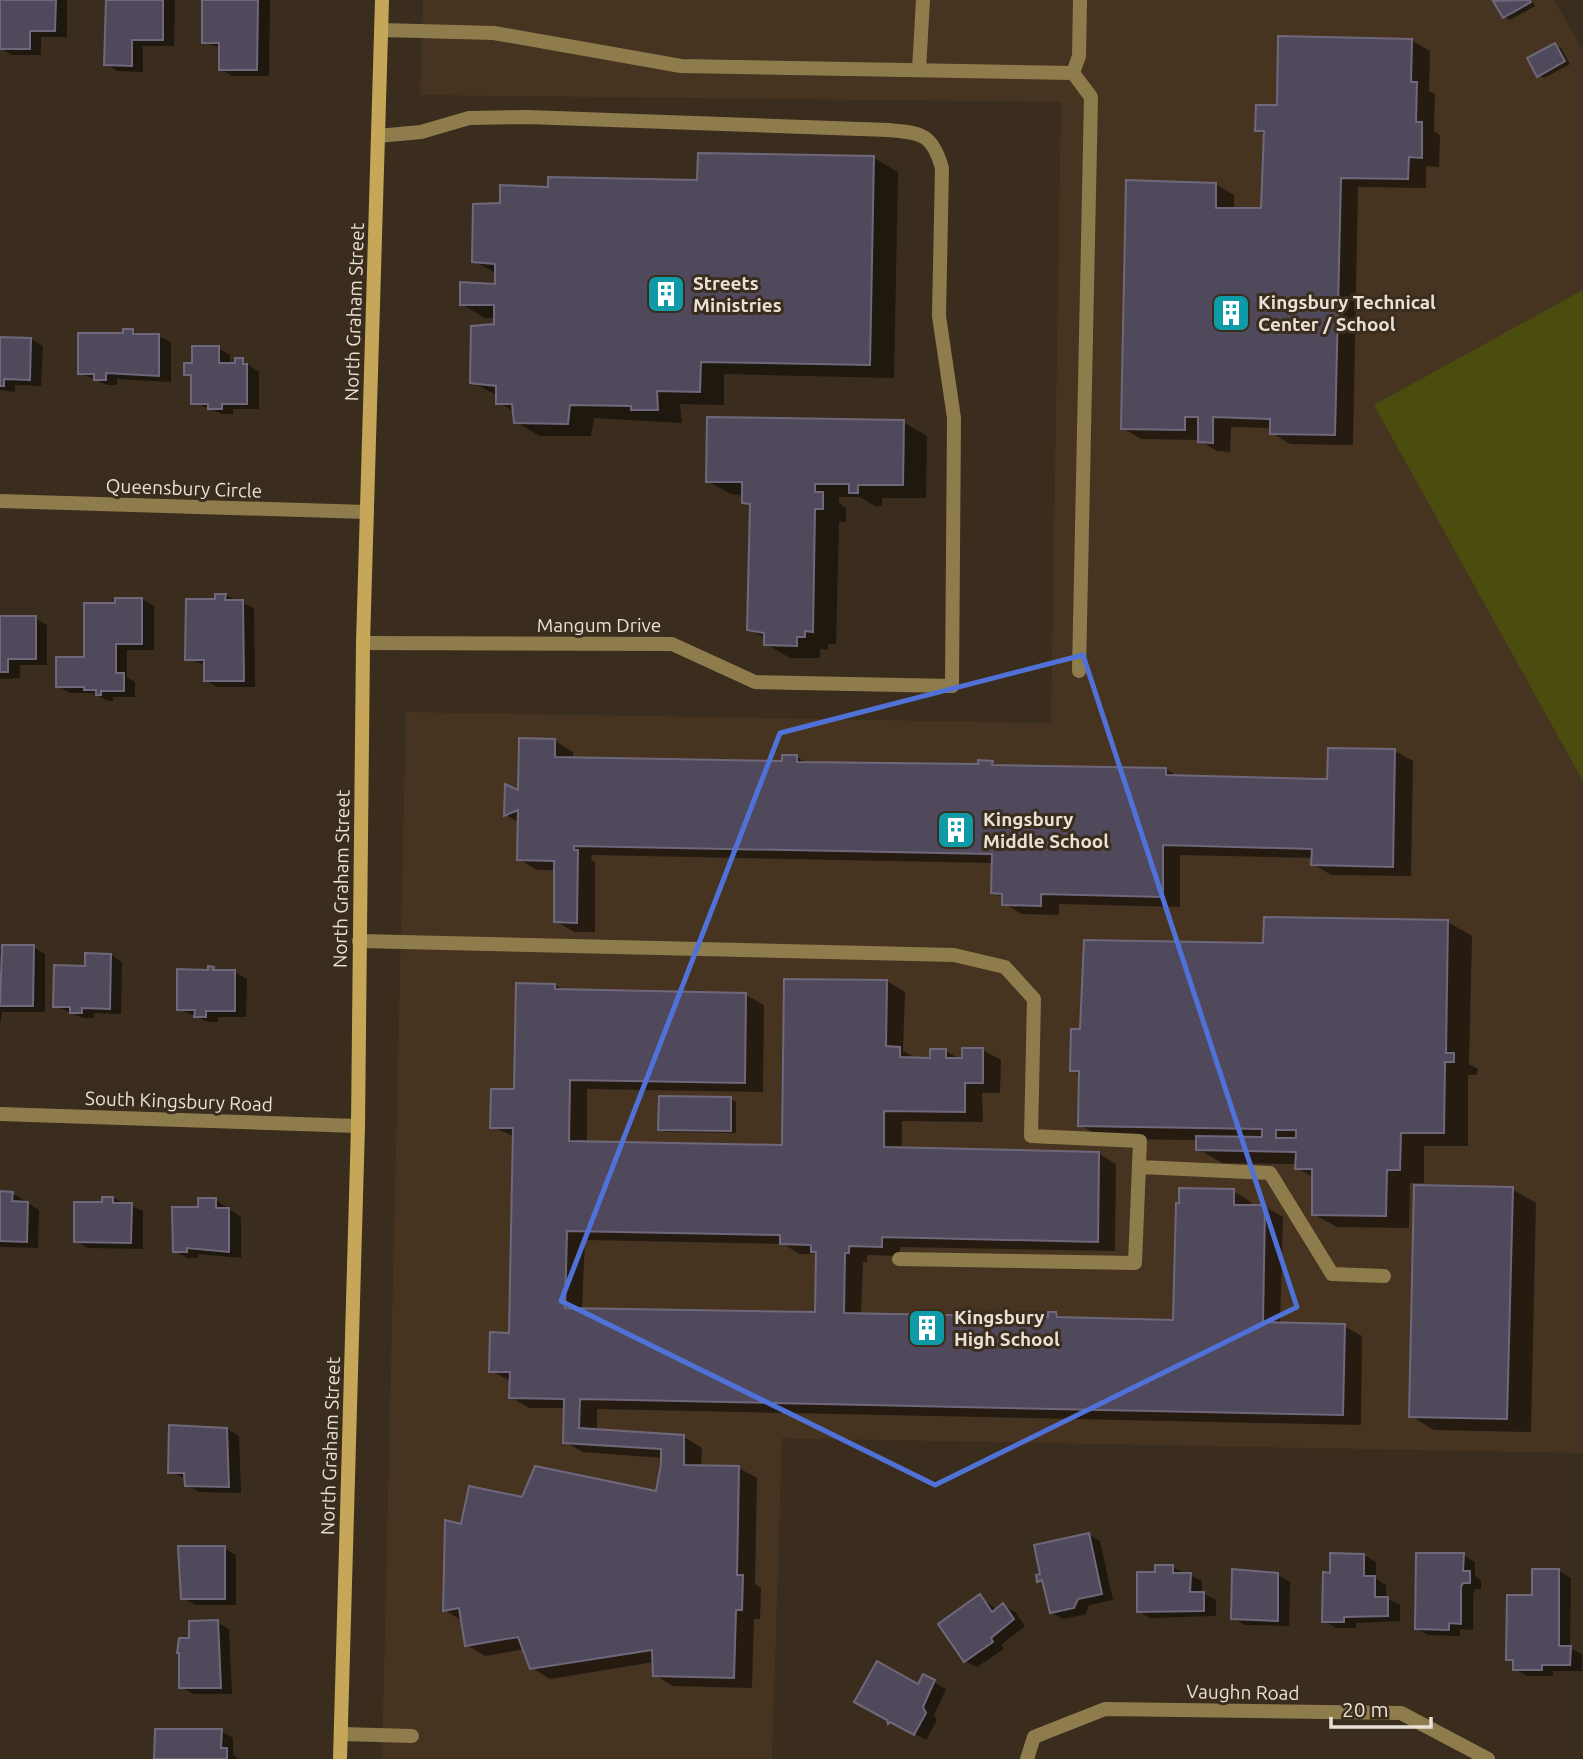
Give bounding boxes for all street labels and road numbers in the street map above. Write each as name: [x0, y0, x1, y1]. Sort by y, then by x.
street label: North Graham Street: [340, 222, 368, 402]
street label: Queensbury Circle: [105, 474, 263, 502]
street label: Mangum Drive: [537, 614, 661, 636]
street label: North Graham Street: [328, 789, 354, 968]
street label: South Kingsbury Road: [85, 1087, 273, 1115]
street label: North Graham Street: [316, 1356, 344, 1536]
street label: Vaughn Road: [1186, 1680, 1300, 1704]

